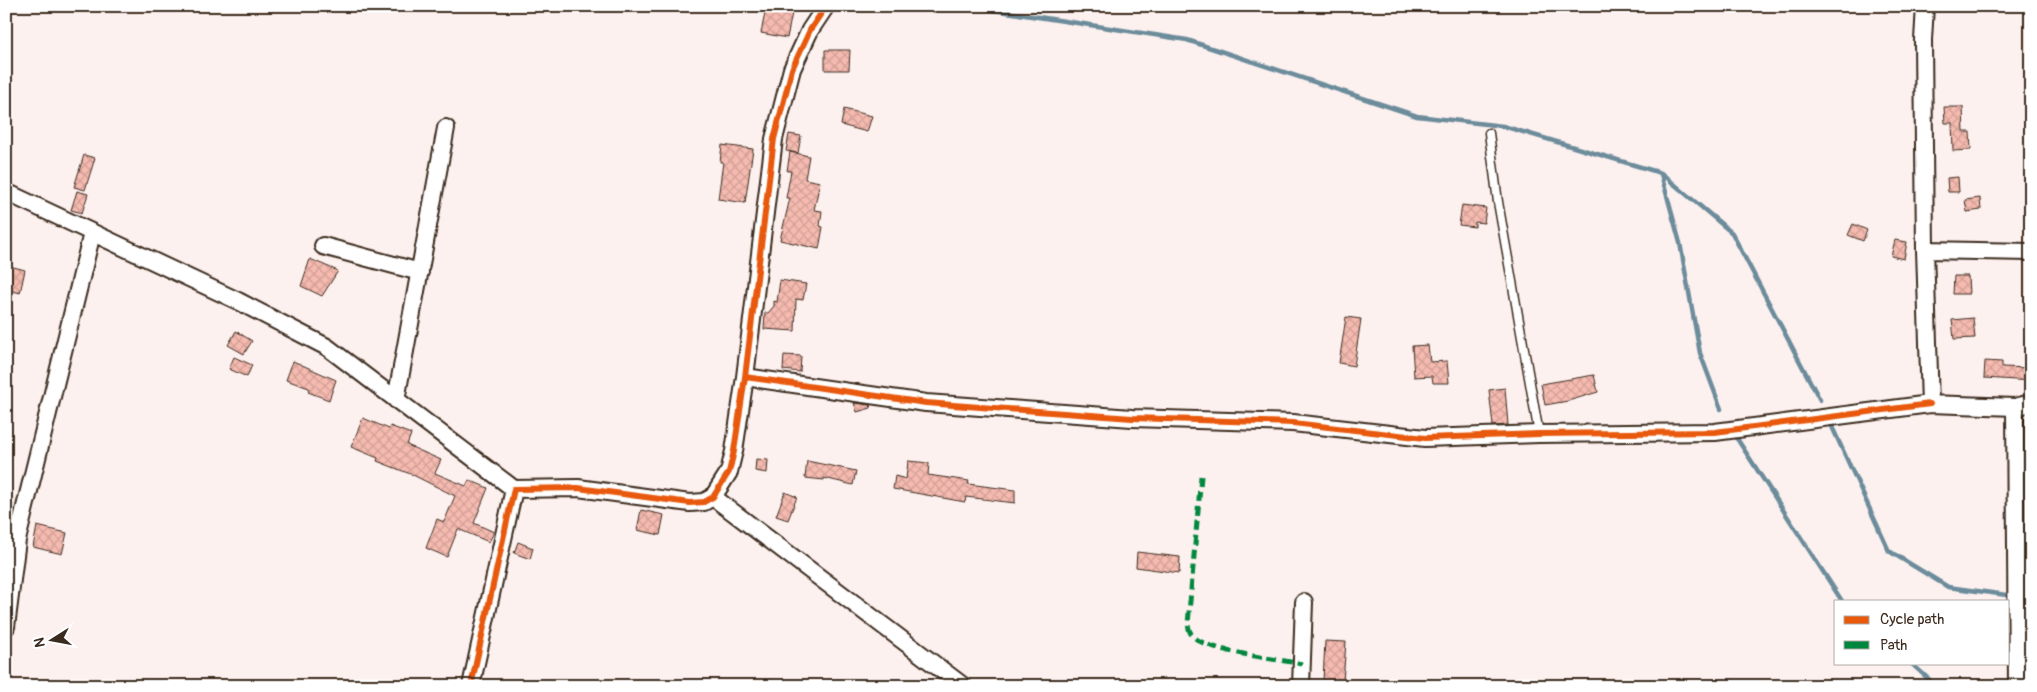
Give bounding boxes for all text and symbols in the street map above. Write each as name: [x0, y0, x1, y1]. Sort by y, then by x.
legend: [1834, 600, 2010, 664]
text: Cycle path: [1880, 610, 1944, 629]
north arrow: [28, 614, 78, 664]
text: N: [30, 636, 49, 649]
text: Path: [1880, 636, 1907, 655]

